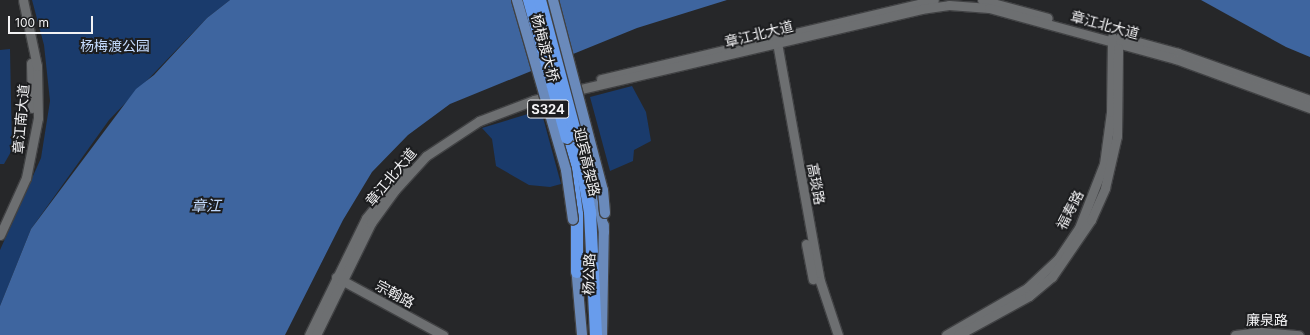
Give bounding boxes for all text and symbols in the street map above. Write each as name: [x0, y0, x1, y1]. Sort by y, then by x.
scale bar: [10, 8, 95, 34]
street label: 章江北大道: [1069, 8, 1141, 42]
street label: 杨梅渡大桥: [528, 12, 562, 84]
text: 100 m: [15, 15, 49, 30]
street label: 章江北大道: [723, 17, 795, 51]
park label: 杨梅渡公园: [80, 38, 150, 54]
street label: 章江南大道: [10, 83, 32, 155]
road number: S324: [527, 98, 569, 120]
street label: 迎宾高架路: [571, 126, 603, 198]
street label: 章江北大道: [362, 145, 420, 209]
street label: 高琰路: [804, 162, 828, 206]
street label: 福寿路: [1053, 187, 1087, 233]
water label: 章江: [191, 197, 221, 215]
street label: 杨公路: [580, 253, 598, 295]
street label: 宗翰路: [373, 277, 417, 311]
street label: 廉泉路: [1246, 312, 1288, 328]

